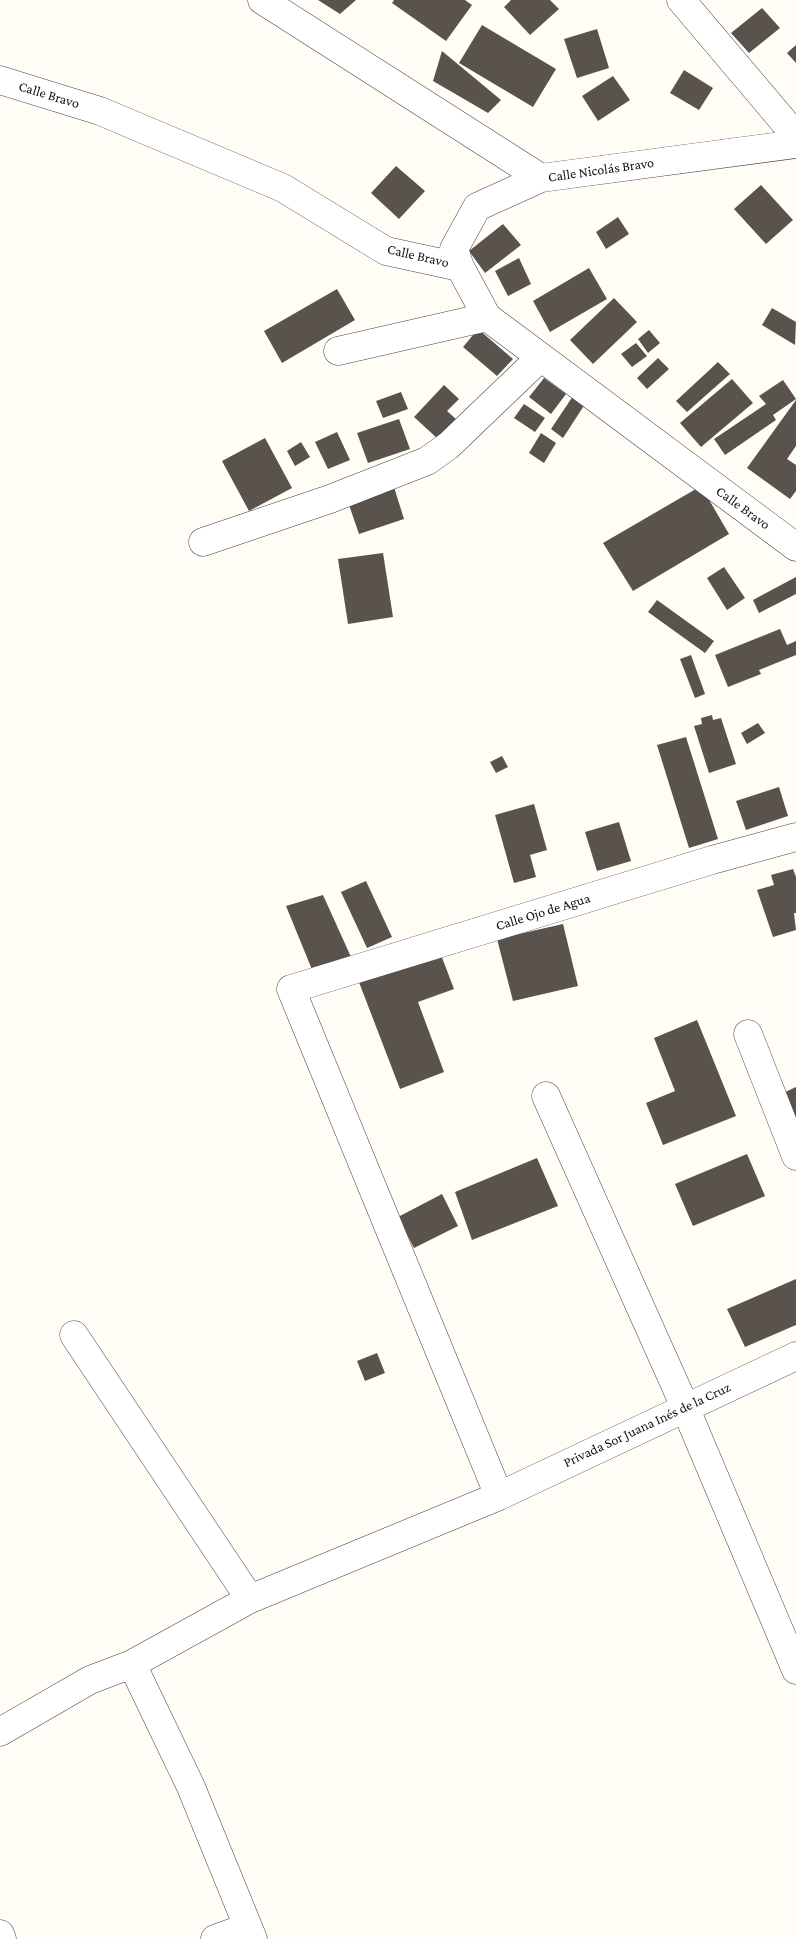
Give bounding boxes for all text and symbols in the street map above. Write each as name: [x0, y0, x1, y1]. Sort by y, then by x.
street label: Calle Bravo: [16, 78, 82, 112]
street label: Calle Nicolás Bravo: [547, 154, 655, 186]
street label: Calle Bravo: [385, 241, 451, 271]
street label: Calle Bravo: [713, 483, 773, 533]
street label: Calle Ojo de Agua: [494, 890, 592, 934]
street label: Privada Sor Juana Inés de la Cruz: [561, 1379, 733, 1471]

